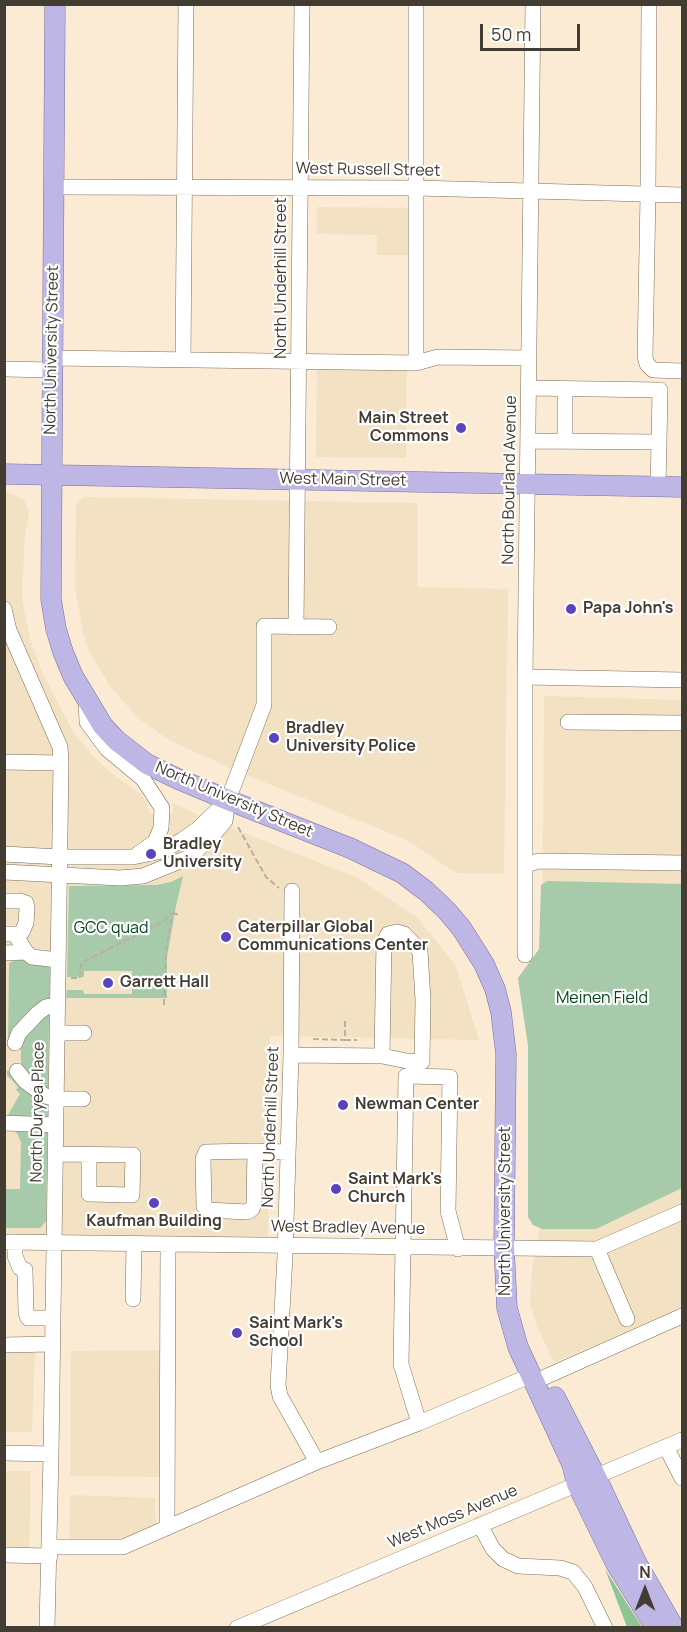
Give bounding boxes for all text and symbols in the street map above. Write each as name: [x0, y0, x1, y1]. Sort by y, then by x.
scale bar: [483, 12, 584, 50]
text: 50 m: [491, 22, 531, 46]
street label: West Russell Street: [295, 159, 441, 181]
street label: North Underhill Street: [272, 197, 292, 359]
street label: North University Street: [41, 265, 63, 435]
street label: North Bourland Avenue: [499, 395, 521, 565]
place label: Main Street Commons: [359, 409, 449, 447]
marker: Main Street Commons: [454, 421, 468, 435]
street label: West Main Street: [279, 469, 407, 491]
place label: Papa John's: [583, 599, 673, 619]
marker: Papa John's: [564, 602, 578, 616]
place label: Bradley University Police: [286, 719, 416, 757]
marker: Bradley University Police: [267, 731, 281, 745]
street label: North University Street: [152, 758, 316, 842]
place label: Bradley University: [163, 835, 242, 873]
marker: Bradley University: [144, 847, 158, 861]
place label: Caterpillar Global Communications Center: [238, 918, 428, 956]
park label: GCC quad: [74, 919, 148, 939]
marker: Caterpillar Global Communications Center: [219, 930, 233, 944]
place label: Garrett Hall: [120, 973, 209, 993]
marker: Garrett Hall: [101, 976, 115, 990]
park label: Meinen Field: [556, 989, 648, 1009]
street label: North Duryea Place: [27, 1041, 49, 1183]
street label: North Underhill Street: [259, 1046, 283, 1208]
place label: Newman Center: [355, 1095, 479, 1115]
marker: Newman Center: [336, 1098, 350, 1112]
street label: North University Street: [496, 1126, 516, 1296]
place label: Saint Mark's Church: [348, 1170, 442, 1208]
marker: Saint Mark's Church: [329, 1182, 343, 1196]
marker: Kaufman Building: [147, 1196, 161, 1210]
place label: Kaufman Building: [86, 1212, 222, 1232]
street label: West Bradley Avenue: [271, 1217, 425, 1239]
place label: Saint Mark's School: [249, 1314, 343, 1352]
marker: Saint Mark's School: [230, 1326, 244, 1340]
street label: West Moss Avenue: [385, 1481, 521, 1553]
north arrow: [615, 1560, 675, 1620]
text: N: [639, 1561, 651, 1583]

